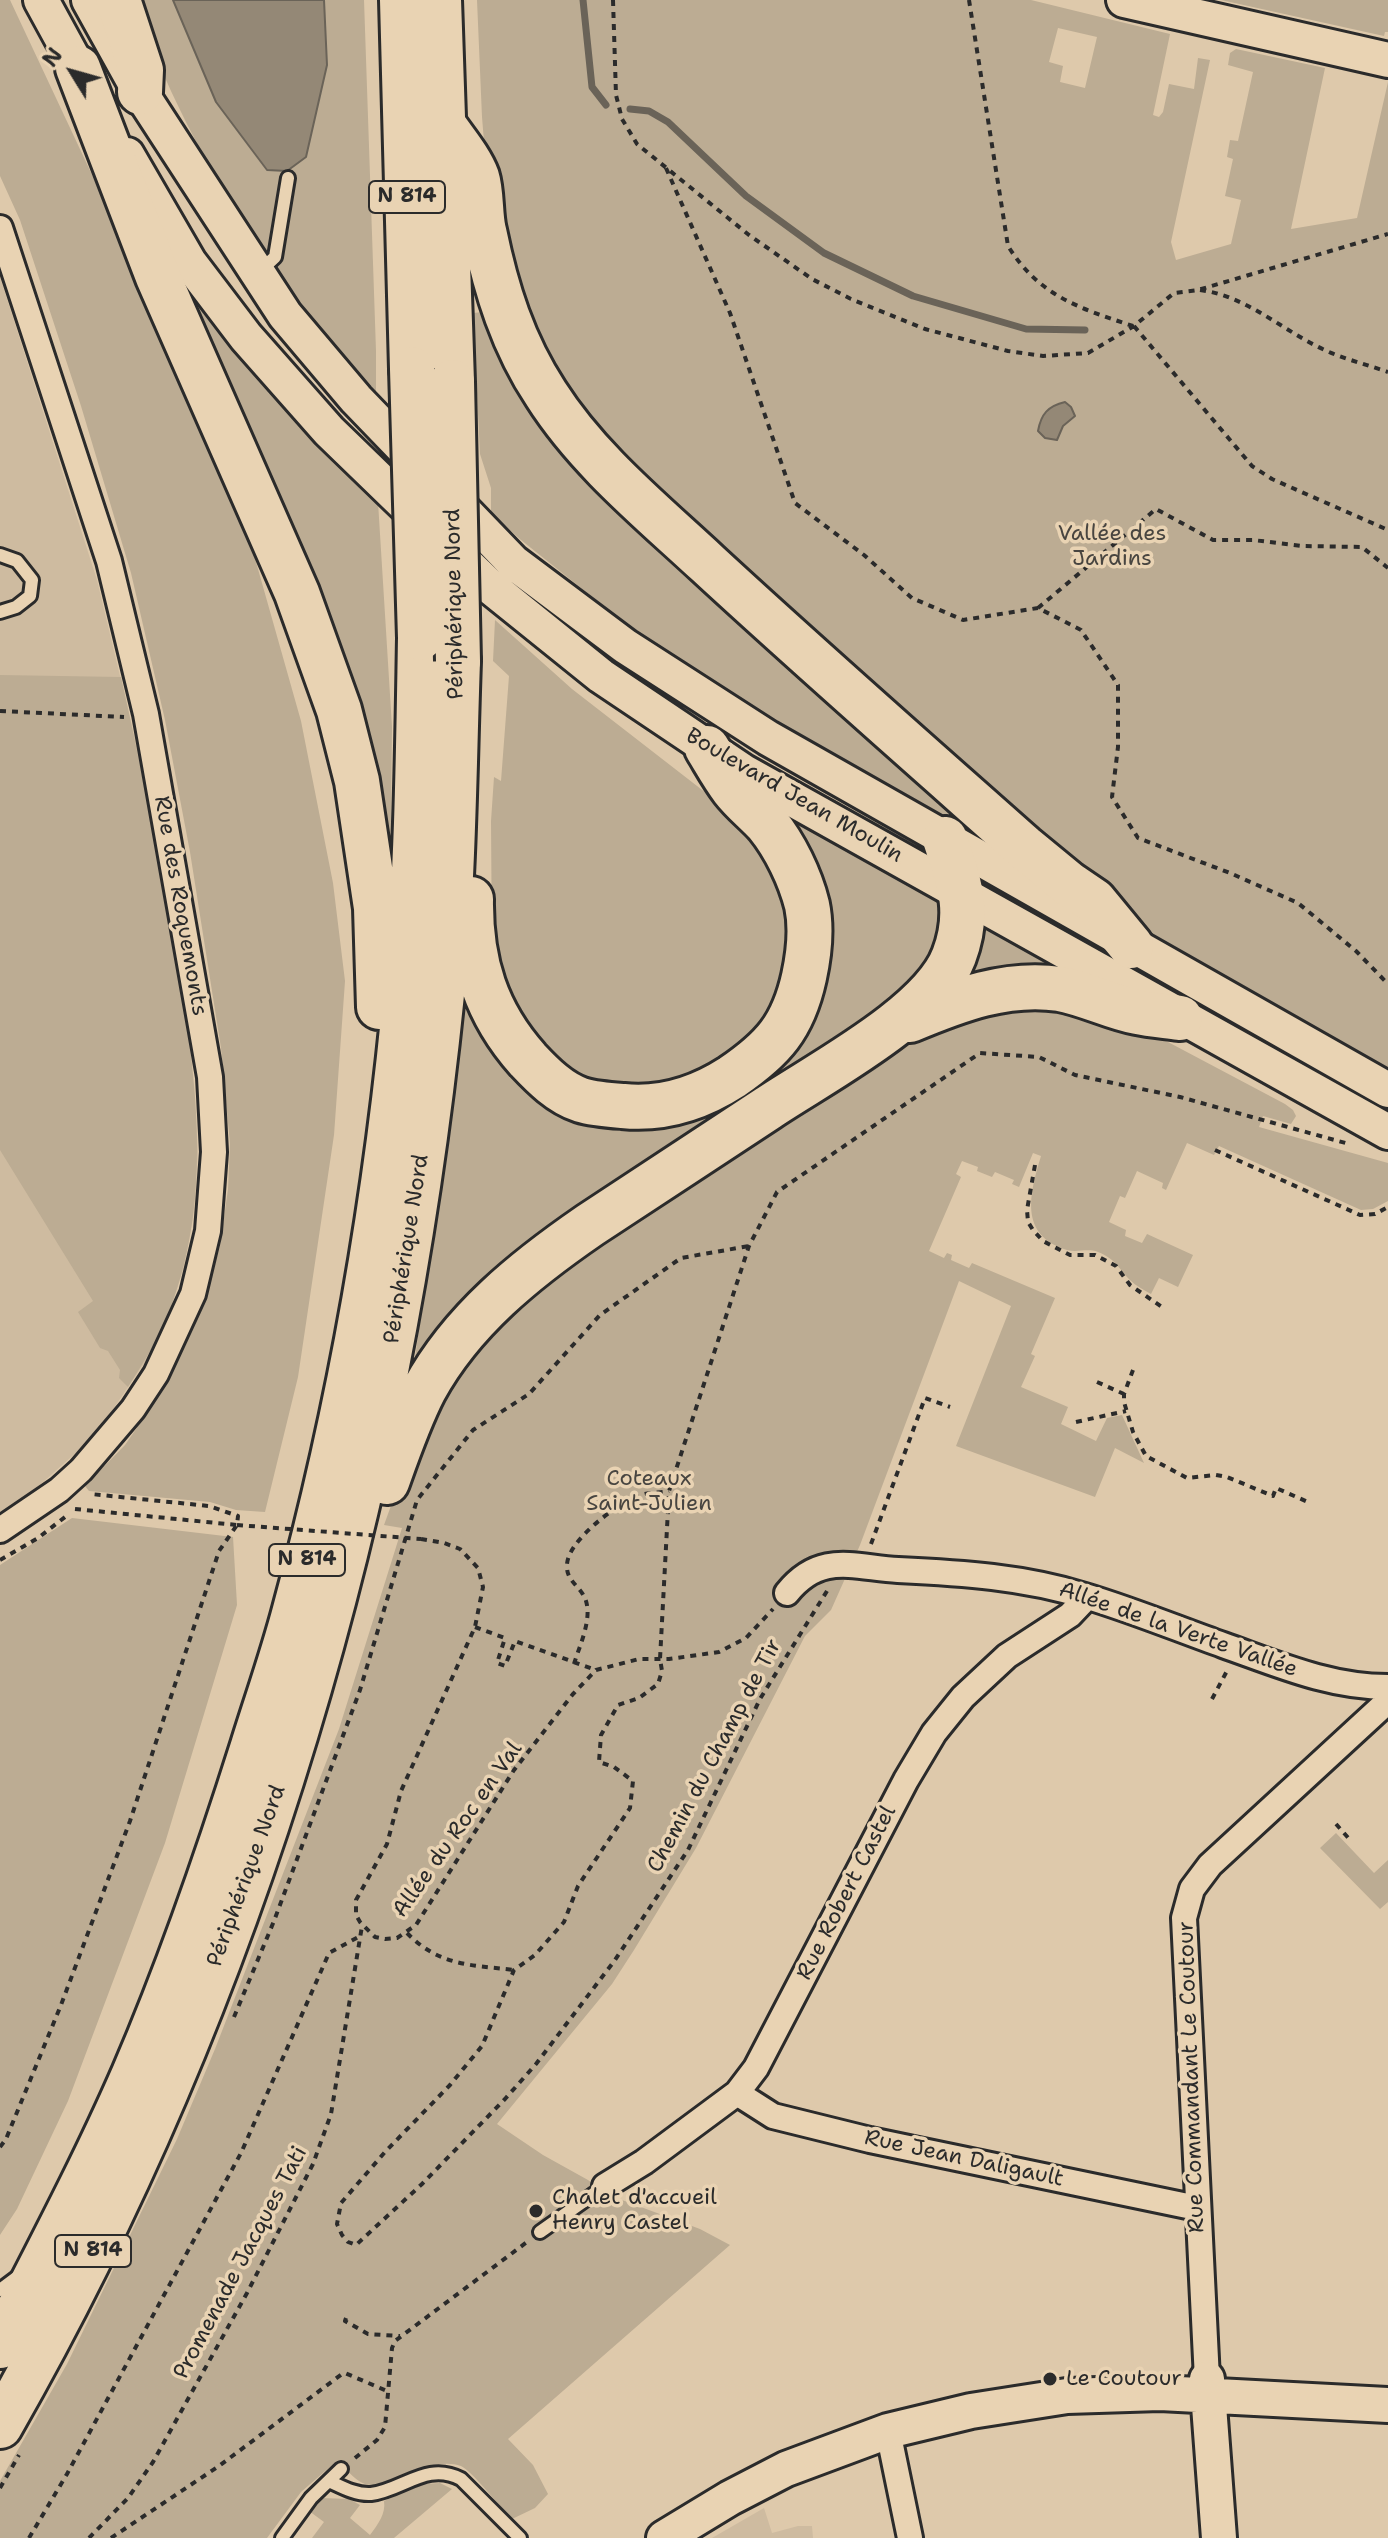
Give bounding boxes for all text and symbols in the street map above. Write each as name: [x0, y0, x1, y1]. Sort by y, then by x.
north arrow: [32, 32, 112, 112]
text: N: [36, 42, 69, 73]
road number: N 814: [369, 181, 445, 213]
street label: Périphérique Nord: [440, 508, 470, 700]
park label: Vallée des Jardins: [1058, 521, 1166, 572]
street label: Boulevard Jean Moulin: [681, 723, 907, 869]
street label: Rue des Roquemonts: [148, 794, 212, 1018]
street label: Périphérique Nord: [379, 1152, 435, 1346]
park label: Coteaux Saint-Julien: [586, 1466, 712, 1518]
road number: N 814: [269, 1544, 345, 1576]
street label: Allée de la Verte Vallée: [1055, 1577, 1301, 1683]
street label: Chemin du Champ de Tir: [642, 1635, 788, 1877]
street label: Allée du Roc en Val: [388, 1737, 528, 1923]
street label: Périphérique Nord: [202, 1782, 292, 1970]
street label: Rue Robert Castel: [792, 1801, 902, 1985]
street label: Rue Commandant Le Coutour: [1173, 1921, 1211, 2233]
street label: Rue Jean Daligault: [862, 2125, 1066, 2193]
street label: Promenade Jacques Tati: [168, 2142, 314, 2384]
place label: Chalet d'accueil Henry Castel: [552, 2185, 717, 2236]
marker: Chalet d'accueil Henry Castel: [527, 2202, 545, 2220]
road number: N 814: [55, 2235, 131, 2267]
place label: Le Coutour: [1066, 2366, 1182, 2392]
marker: Le Coutour: [1041, 2370, 1059, 2388]

